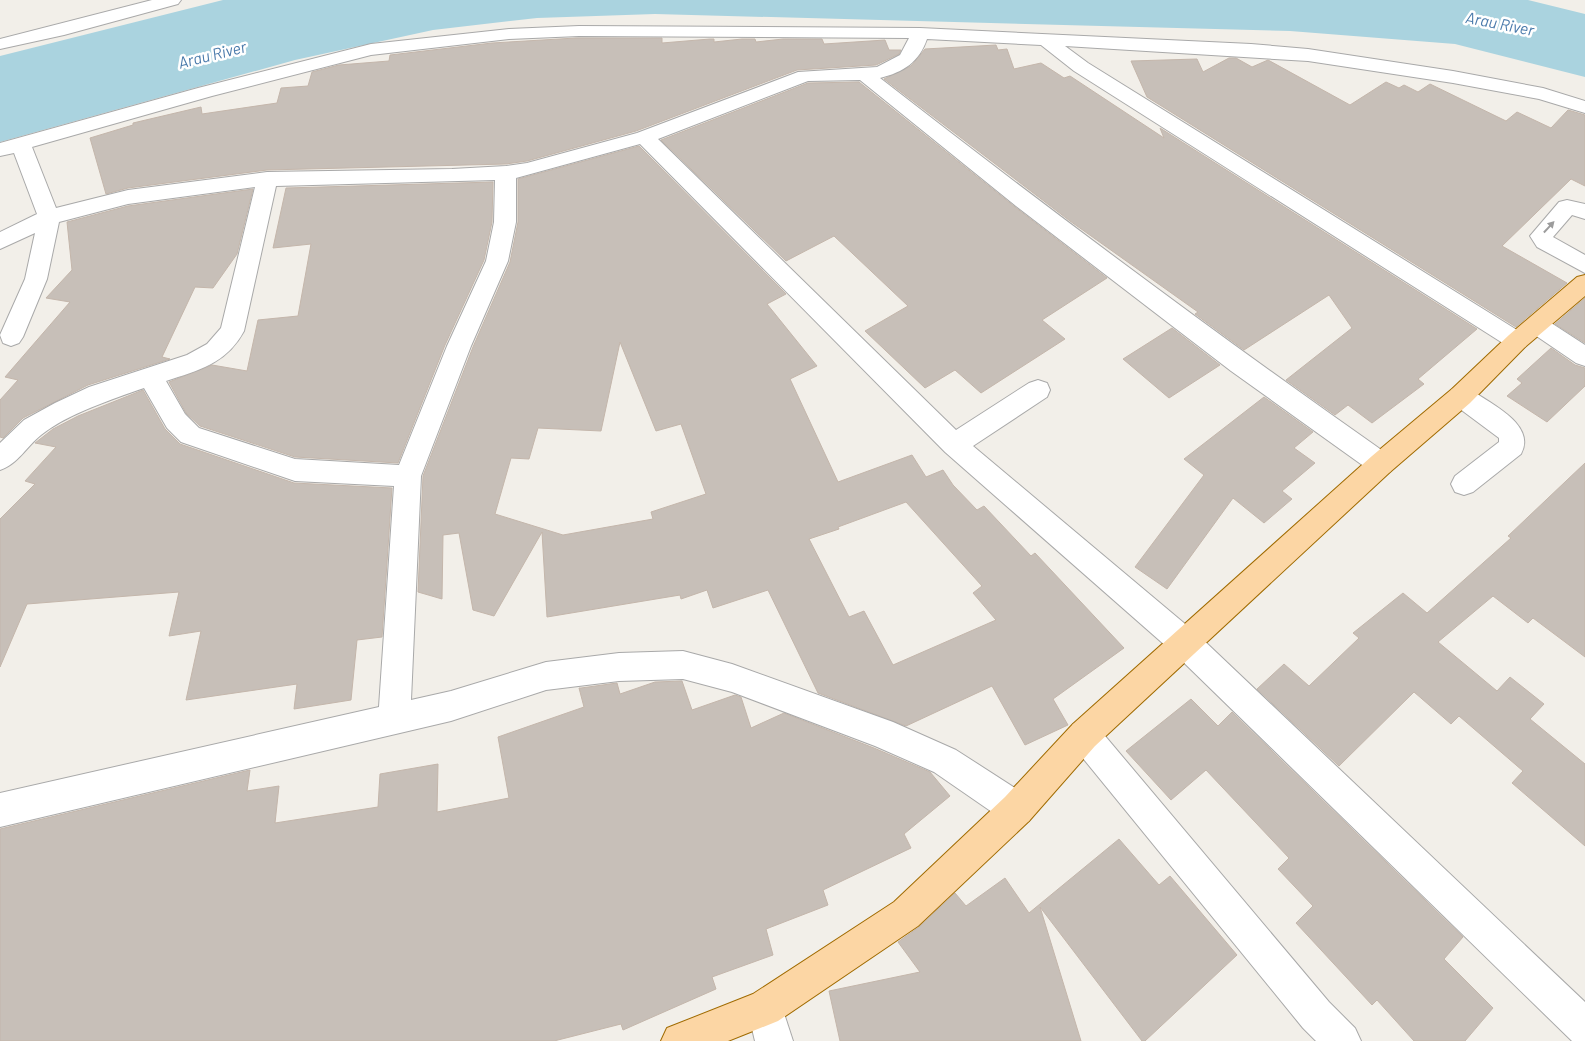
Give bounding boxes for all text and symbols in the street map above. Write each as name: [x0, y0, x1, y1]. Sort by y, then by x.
water label: Arau River: [1464, 7, 1537, 39]
water label: Arau River: [176, 36, 249, 72]
one-way arrow: [1544, 220, 1555, 233]

